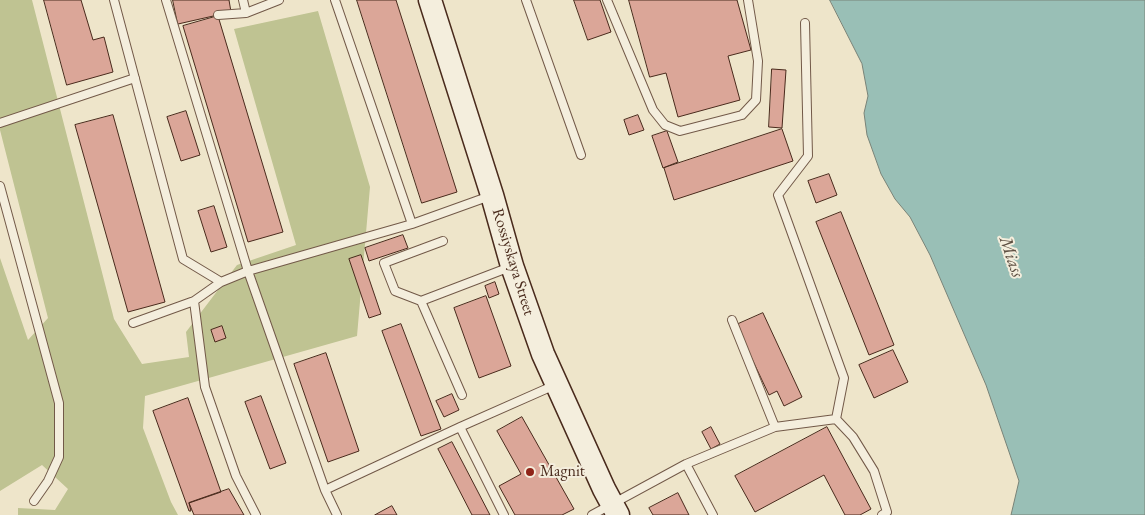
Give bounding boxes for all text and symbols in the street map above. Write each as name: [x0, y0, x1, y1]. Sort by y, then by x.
street label: Rossiyskaya Street: [488, 206, 538, 318]
water label: Miass: [994, 234, 1028, 280]
place label: Magnit: [540, 462, 585, 482]
marker: Magnit: [524, 466, 536, 478]

